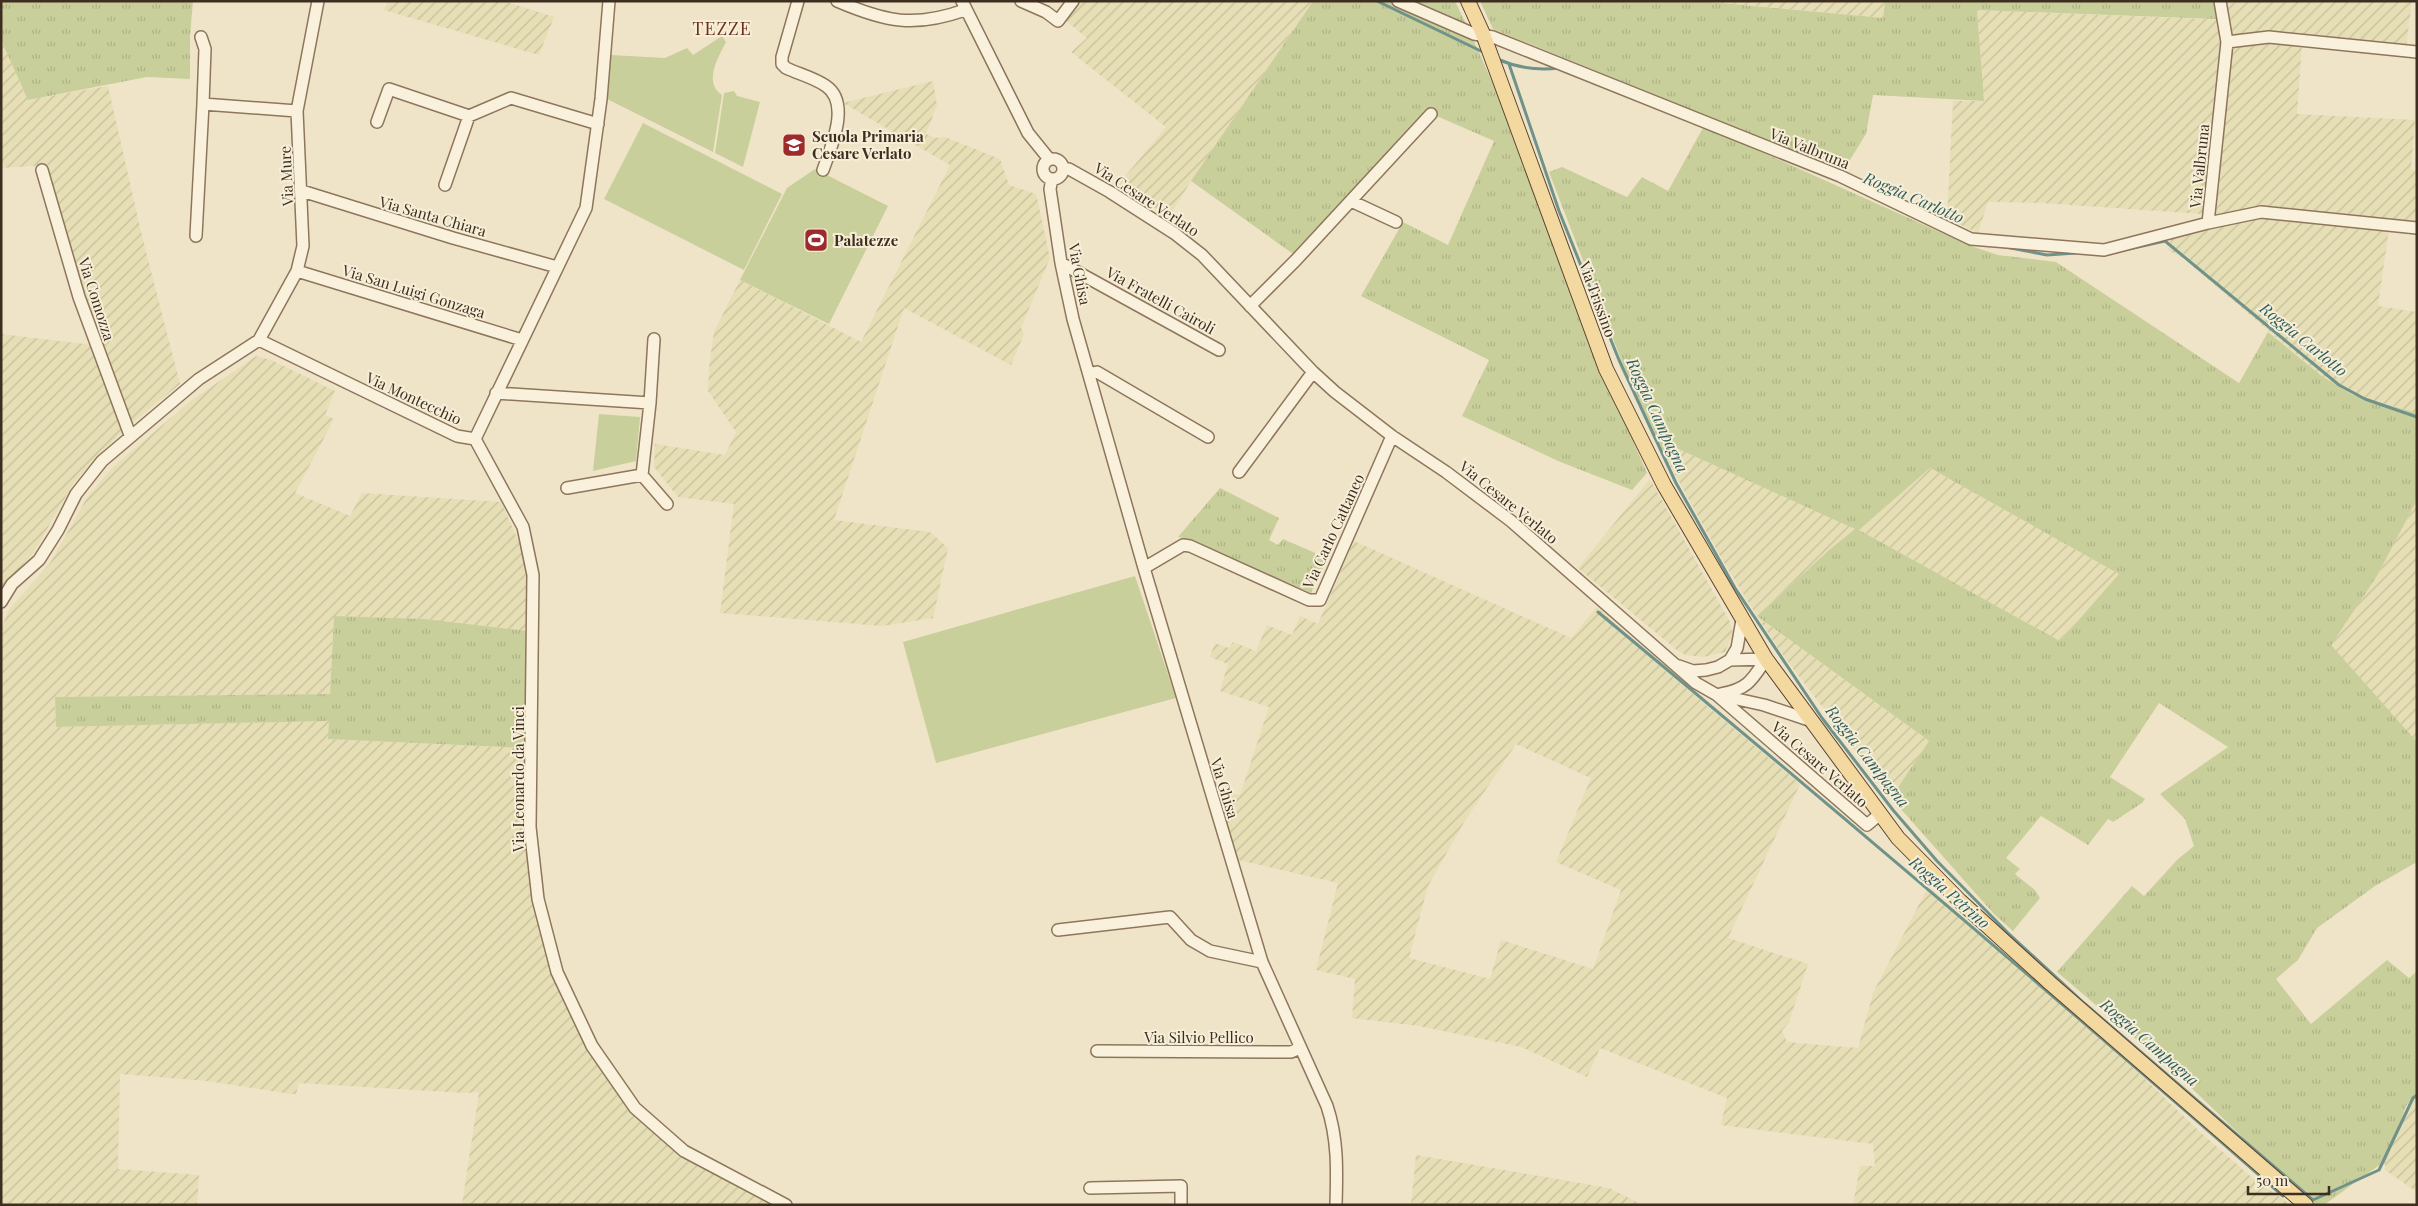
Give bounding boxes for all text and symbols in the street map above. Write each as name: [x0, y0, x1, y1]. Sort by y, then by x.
district label: TEZZE: [692, 16, 752, 40]
street label: Via Valbruna: [2185, 122, 2213, 210]
street label: Via Valbruna: [1766, 123, 1853, 173]
place label: Scuola Primaria Cesare Verlato: [812, 126, 924, 163]
school or university icon: Scuola Primaria Cesare Verlato: [781, 132, 807, 158]
street label: Via Mure: [274, 146, 298, 207]
street label: Via Cesare Verlato: [1090, 157, 1203, 240]
water label: Roggia Carlotto: [1860, 166, 1967, 228]
street label: Via Santa Chiara: [376, 191, 489, 241]
sports icon: Palatezze: [803, 227, 829, 253]
place label: Palatezze: [834, 230, 899, 250]
street label: Via Ghisa: [1064, 241, 1096, 307]
street label: Via Comozza: [74, 254, 120, 344]
street label: Via Trissino: [1575, 257, 1621, 340]
street label: Via San Luigi Gonzaga: [339, 259, 488, 322]
street label: Via Fratelli Cairoli: [1102, 261, 1220, 339]
water label: Roggia Carlotto: [2255, 297, 2352, 381]
water label: Roggia Campagna: [1622, 353, 1694, 476]
street label: Via Montecchio: [362, 367, 465, 429]
street label: Via Cesare Verlato: [1455, 455, 1563, 548]
street label: Via Carlo Cattaneo: [1297, 470, 1368, 593]
water label: Roggia Campagna: [1821, 700, 1914, 811]
street label: Via Leonardo da Vinci: [508, 705, 528, 853]
street label: Via Cesare Verlato: [1767, 716, 1872, 811]
street label: Via Ghisa: [1206, 754, 1244, 821]
water label: Roggia Petrino: [1905, 851, 1995, 933]
water label: Roggia Campagna: [2096, 993, 2204, 1091]
street label: Via Silvio Pellico: [1143, 1027, 1254, 1047]
scale bar: [2248, 1164, 2329, 1196]
text: 50 m: [2256, 1170, 2289, 1190]

